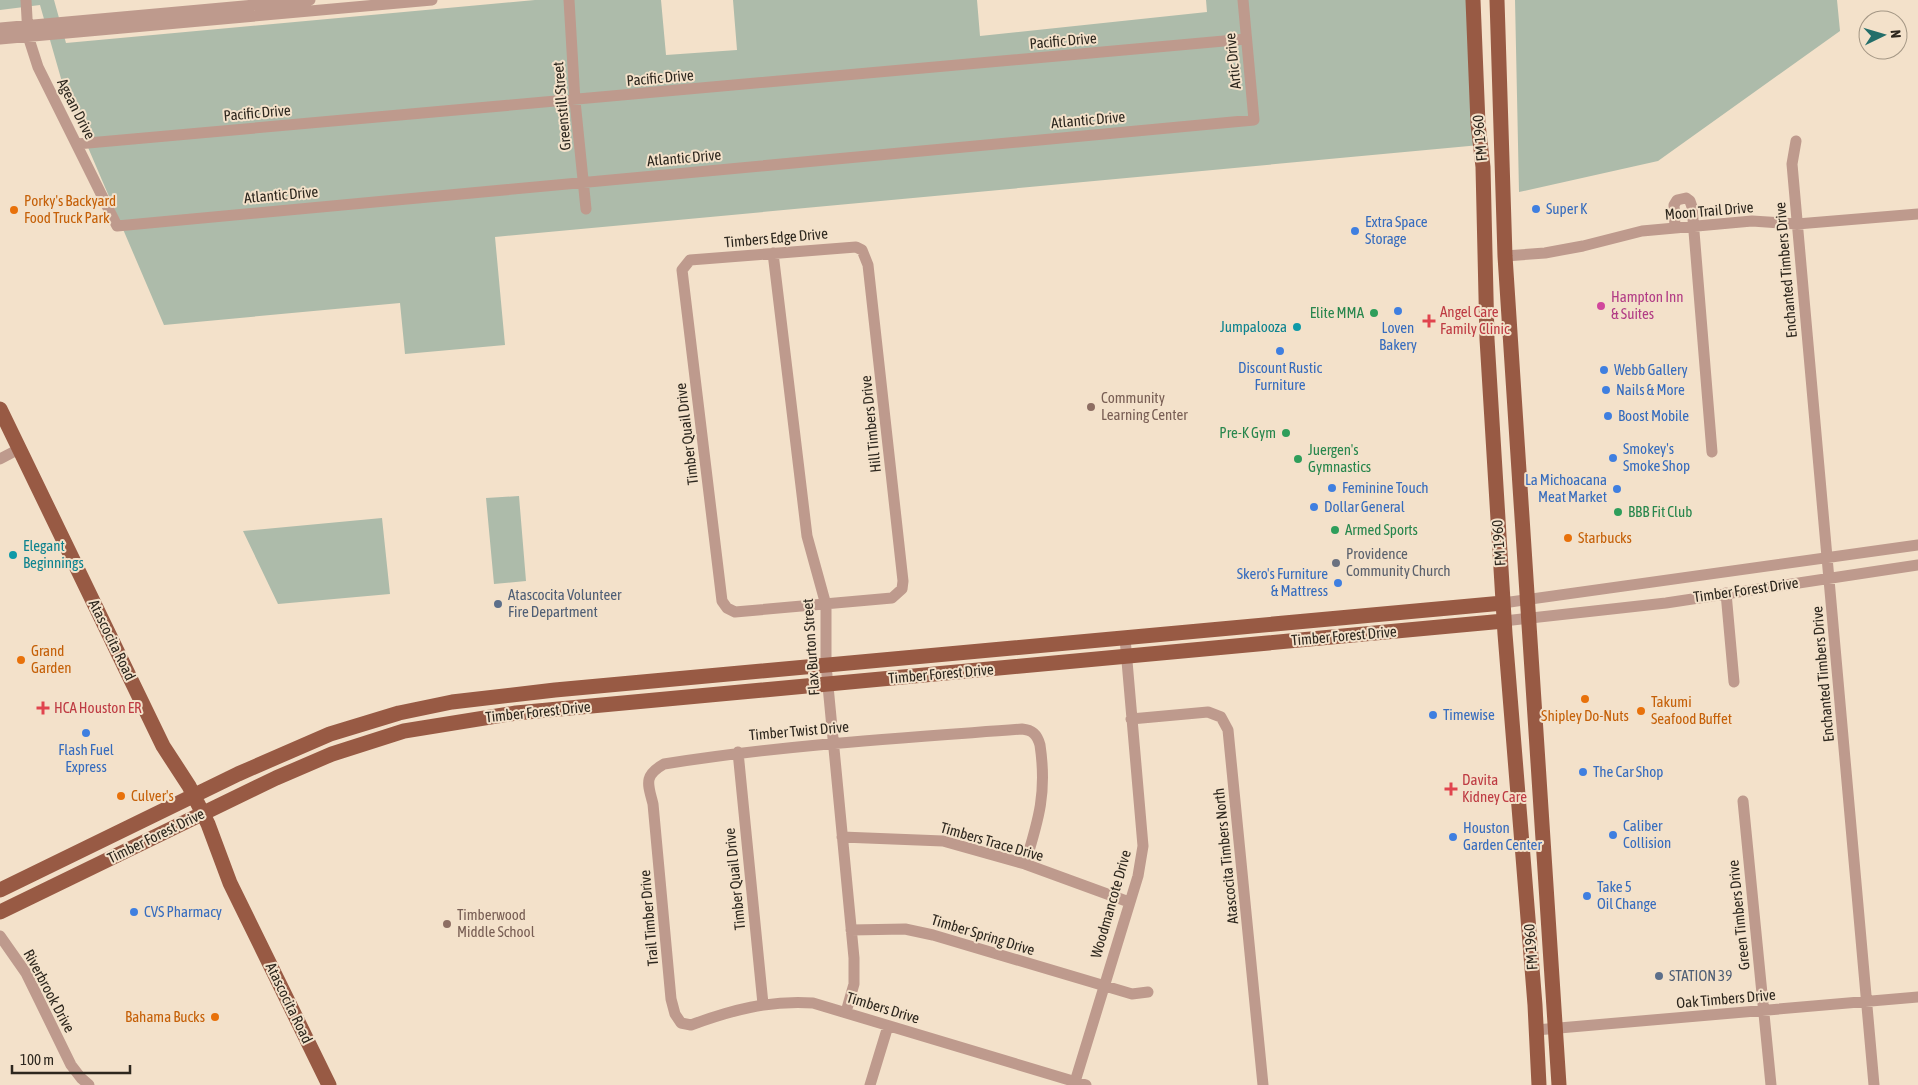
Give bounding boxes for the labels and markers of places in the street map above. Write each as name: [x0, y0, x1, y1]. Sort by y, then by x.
place label: Porky's Backyard Food Truck Park: [24, 192, 116, 226]
place label: Super K: [1546, 200, 1588, 217]
marker: Super K: [1530, 203, 1542, 215]
marker: Porky's Backyard Food Truck Park: [8, 204, 20, 216]
place label: Extra Space Storage: [1365, 213, 1428, 247]
marker: Extra Space Storage: [1349, 225, 1361, 237]
place label: Hampton Inn & Suites: [1611, 288, 1684, 322]
marker: Hampton Inn & Suites: [1595, 300, 1607, 312]
place label: Angel Care Family Clinic: [1440, 303, 1510, 337]
place label: Elite MMA: [1310, 304, 1365, 321]
marker: Loven Bakery: [1392, 305, 1404, 317]
marker: Elite MMA: [1368, 307, 1380, 319]
marker: Angel Care Family Clinic: [1422, 314, 1436, 328]
place label: Jumpalooza: [1220, 318, 1287, 335]
place label: Loven Bakery: [1379, 319, 1417, 353]
marker: Jumpalooza: [1291, 321, 1303, 333]
marker: Discount Rustic Furniture: [1274, 345, 1286, 357]
place label: Discount Rustic Furniture: [1238, 359, 1322, 393]
place label: Webb Gallery: [1614, 361, 1688, 378]
marker: Webb Gallery: [1598, 364, 1610, 376]
place label: Nails & More: [1616, 381, 1685, 398]
marker: Nails & More: [1600, 384, 1612, 396]
place label: Community Learning Center: [1101, 389, 1188, 423]
marker: Community Learning Center: [1085, 401, 1097, 413]
place label: Boost Mobile: [1618, 407, 1689, 424]
marker: Boost Mobile: [1602, 410, 1614, 422]
place label: Pre-K Gym: [1219, 424, 1276, 441]
marker: Pre-K Gym: [1280, 427, 1292, 439]
place label: Smokey's Smoke Shop: [1623, 440, 1690, 474]
place label: Juergen's Gymnastics: [1308, 441, 1371, 475]
marker: Smokey's Smoke Shop: [1607, 452, 1619, 464]
marker: Juergen's Gymnastics: [1292, 453, 1304, 465]
place label: La Michoacana Meat Market: [1525, 471, 1607, 505]
place label: Feminine Touch: [1342, 479, 1428, 496]
marker: Feminine Touch: [1326, 482, 1338, 494]
marker: La Michoacana Meat Market: [1611, 483, 1623, 495]
place label: Dollar General: [1324, 498, 1405, 515]
marker: Dollar General: [1308, 501, 1320, 513]
place label: BBB Fit Club: [1628, 503, 1692, 520]
marker: BBB Fit Club: [1612, 506, 1624, 518]
place label: Armed Sports: [1345, 521, 1418, 538]
marker: Armed Sports: [1329, 524, 1341, 536]
place label: Starbucks: [1578, 529, 1632, 546]
marker: Starbucks: [1562, 532, 1574, 544]
place label: Elegant Beginnings: [23, 537, 84, 571]
place label: Providence Community Church: [1346, 545, 1450, 579]
marker: Elegant Beginnings: [7, 549, 19, 561]
marker: Providence Community Church: [1330, 557, 1342, 569]
place label: Skero's Furniture & Mattress: [1237, 565, 1328, 599]
marker: Skero's Furniture & Mattress: [1332, 577, 1344, 589]
place label: Atascocita Volunteer Fire Department: [508, 586, 622, 620]
marker: Atascocita Volunteer Fire Department: [492, 598, 504, 610]
place label: Grand Garden: [31, 642, 72, 676]
marker: Grand Garden: [15, 654, 27, 666]
marker: Shipley Do-Nuts: [1579, 693, 1591, 705]
place label: Takumi Seafood Buffet: [1651, 693, 1732, 727]
place label: HCA Houston ER: [54, 699, 142, 716]
marker: HCA Houston ER: [36, 701, 50, 715]
marker: Takumi Seafood Buffet: [1635, 705, 1647, 717]
place label: Timewise: [1443, 706, 1495, 723]
place label: Shipley Do-Nuts: [1541, 707, 1629, 724]
marker: Timewise: [1427, 709, 1439, 721]
marker: Flash Fuel Express: [80, 727, 92, 739]
place label: Flash Fuel Express: [58, 741, 114, 775]
place label: The Car Shop: [1593, 763, 1663, 780]
marker: The Car Shop: [1577, 766, 1589, 778]
place label: Davita Kidney Care: [1462, 771, 1527, 805]
marker: Davita Kidney Care: [1444, 782, 1458, 796]
place label: Culver's: [131, 787, 174, 804]
marker: Culver's: [115, 790, 127, 802]
place label: Caliber Collision: [1623, 817, 1671, 851]
place label: Houston Garden Center: [1463, 819, 1542, 853]
marker: Caliber Collision: [1607, 829, 1619, 841]
marker: Houston Garden Center: [1447, 831, 1459, 843]
place label: Take 5 Oil Change: [1597, 878, 1657, 912]
marker: Take 5 Oil Change: [1581, 890, 1593, 902]
place label: CVS Pharmacy: [144, 903, 222, 920]
marker: CVS Pharmacy: [128, 906, 140, 918]
place label: Timberwood Middle School: [457, 906, 535, 940]
marker: Timberwood Middle School: [441, 918, 453, 930]
place label: STATION 39: [1669, 967, 1732, 984]
marker: STATION 39: [1653, 970, 1665, 982]
place label: Bahama Bucks: [125, 1008, 205, 1025]
marker: Bahama Bucks: [209, 1011, 221, 1023]

